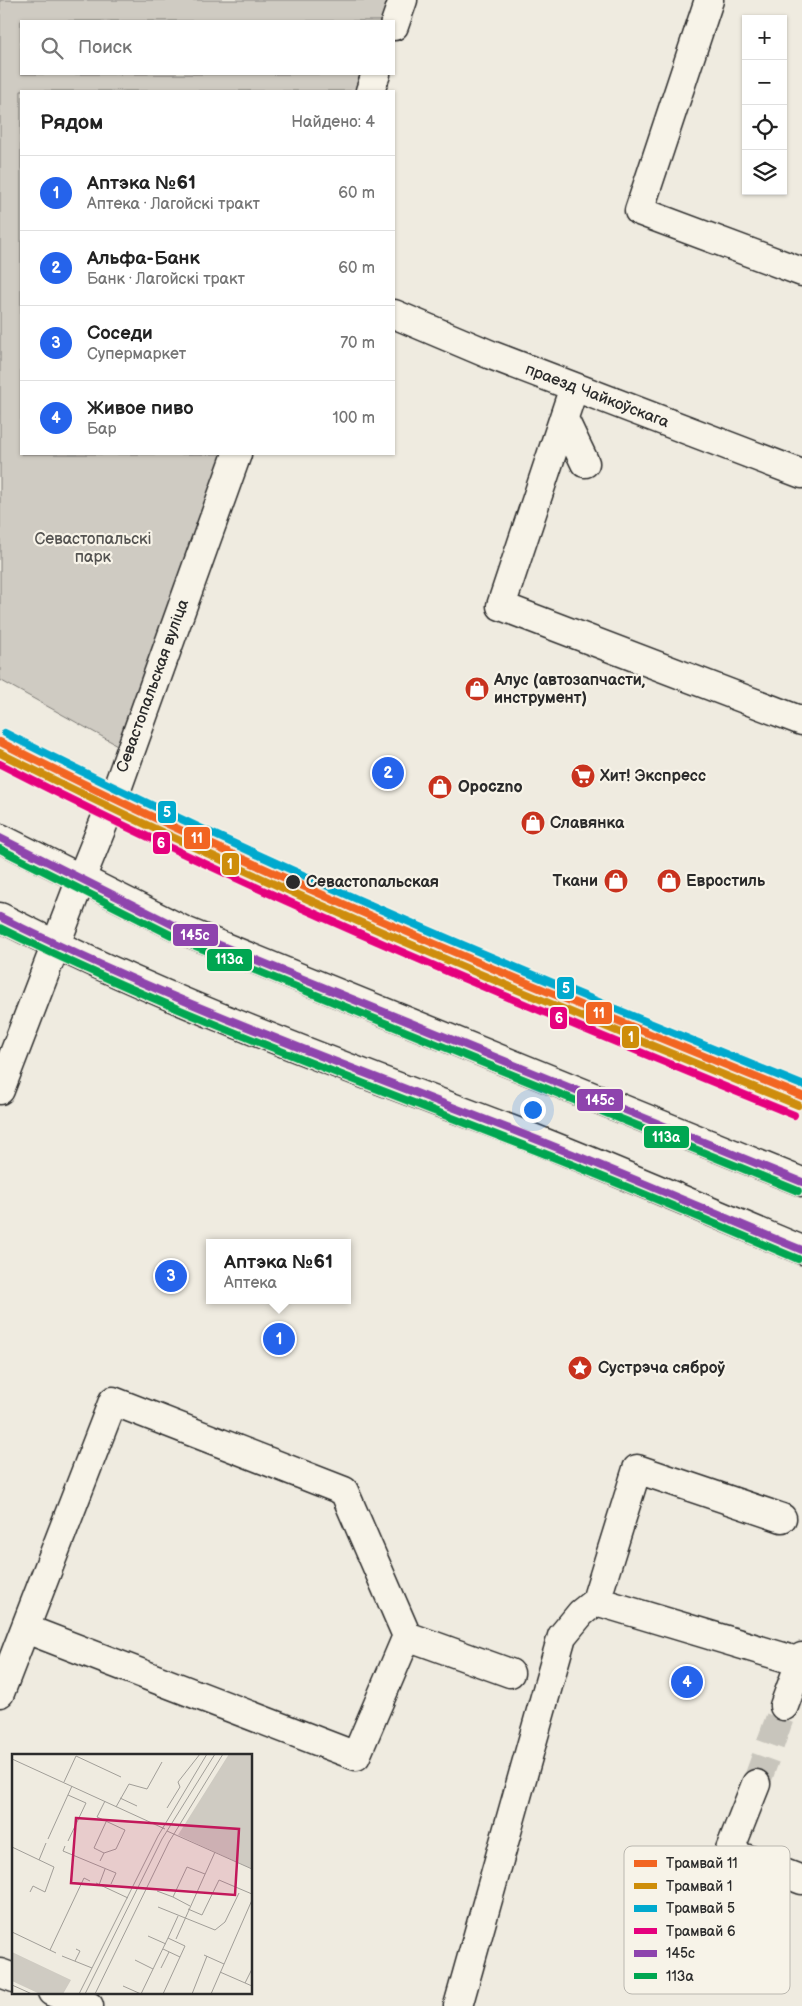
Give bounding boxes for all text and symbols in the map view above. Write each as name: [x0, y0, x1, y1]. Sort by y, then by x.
map controls: [742, 15, 787, 195]
button: +: [742, 15, 787, 60]
search box: [20, 20, 395, 75]
icon: search: [38, 34, 66, 62]
text: Поиск: [78, 36, 132, 59]
button: −: [742, 60, 787, 105]
button: locate: [742, 105, 787, 150]
text: Рядом: [40, 110, 103, 135]
text: Найдено: 4: [291, 113, 375, 132]
button: layers: [742, 150, 787, 195]
text: Аптэка №61: [87, 172, 196, 195]
text: 1: [53, 184, 59, 203]
text: 60 m: [338, 184, 375, 203]
text: Аптека · Лагойскі тракт: [87, 195, 260, 214]
text: Альфа-Банк: [87, 247, 200, 270]
text: 2: [51, 259, 61, 278]
text: 60 m: [338, 259, 375, 278]
text: Банк · Лагойскі тракт: [87, 270, 245, 289]
text: Соседи: [87, 322, 153, 345]
text: 3: [51, 334, 61, 353]
text: 70 m: [340, 334, 375, 353]
text: Супермаркет: [87, 345, 186, 364]
street label: праезд Чайкоўскага: [522, 360, 672, 432]
text: Живое пиво: [87, 397, 194, 420]
text: 4: [51, 409, 61, 428]
text: 100 m: [332, 409, 375, 428]
text: Бар: [87, 420, 117, 439]
park label: Севастопальскі парк: [35, 530, 151, 567]
street label: Севастопальская вуліца: [113, 596, 193, 775]
place label: Алус (автозапчасти, инструмент): [493, 671, 645, 708]
shop icon: Алус (автозапчасти, инструмент): [464, 676, 490, 702]
pin: 2: [372, 754, 404, 792]
supermarket icon: Хит! Экспресс: [570, 763, 596, 789]
place label: Хит! Экспресс: [599, 767, 706, 786]
shop icon: Opoczno: [427, 774, 453, 800]
place label: Opoczno: [458, 778, 523, 797]
line badge: 5: [157, 800, 177, 824]
text: 5: [163, 804, 171, 821]
shop icon: Славянка: [520, 810, 546, 836]
place label: Славянка: [550, 814, 625, 833]
line badge: 11: [183, 826, 211, 850]
text: 11: [191, 830, 203, 847]
line badge: 6: [152, 831, 171, 855]
text: 6: [157, 835, 165, 852]
line badge: 1: [221, 852, 240, 876]
text: 1: [227, 856, 233, 873]
shop icon: Ткани: [603, 868, 629, 894]
shop icon: Евростиль: [656, 868, 682, 894]
place label: Ткани: [552, 872, 598, 891]
place label: Евростиль: [686, 872, 766, 891]
marker: Севастопальская: [284, 873, 302, 891]
place label: Севастопальская: [306, 873, 439, 892]
line badge: 145с: [172, 923, 219, 947]
text: 145с: [180, 927, 210, 944]
line badge: 113а: [206, 948, 253, 972]
text: 113а: [215, 951, 244, 968]
line badge: 5: [556, 976, 575, 1000]
text: 5: [562, 980, 570, 997]
line badge: 11: [585, 1001, 613, 1025]
text: 11: [593, 1005, 605, 1022]
line badge: 6: [549, 1006, 568, 1030]
text: 6: [555, 1010, 563, 1027]
line badge: 1: [621, 1025, 640, 1049]
text: 1: [628, 1029, 634, 1046]
line badge: 145с: [576, 1088, 624, 1112]
text: 145с: [585, 1092, 615, 1109]
your location: [520, 1097, 546, 1123]
line badge: 113а: [643, 1125, 690, 1149]
text: 113а: [652, 1129, 681, 1146]
popup: [206, 1239, 351, 1304]
text: Аптэка №61: [224, 1251, 333, 1274]
pin: 3: [155, 1257, 187, 1295]
text: Аптека: [224, 1274, 277, 1293]
pin: 1: [263, 1320, 295, 1358]
place icon: Сустрэча сяброў: [567, 1355, 593, 1381]
place label: Сустрэча сяброў: [598, 1359, 725, 1378]
pin: 4: [671, 1663, 703, 1701]
inset map: [12, 1754, 252, 1994]
legend: [624, 1846, 790, 1994]
text: Трамвай 11: [666, 1855, 738, 1872]
text: Трамвай 1: [666, 1878, 732, 1895]
text: Трамвай 5: [666, 1900, 735, 1917]
text: Трамвай 6: [666, 1923, 736, 1940]
text: 145с: [666, 1945, 695, 1962]
text: 113а: [666, 1968, 694, 1985]

